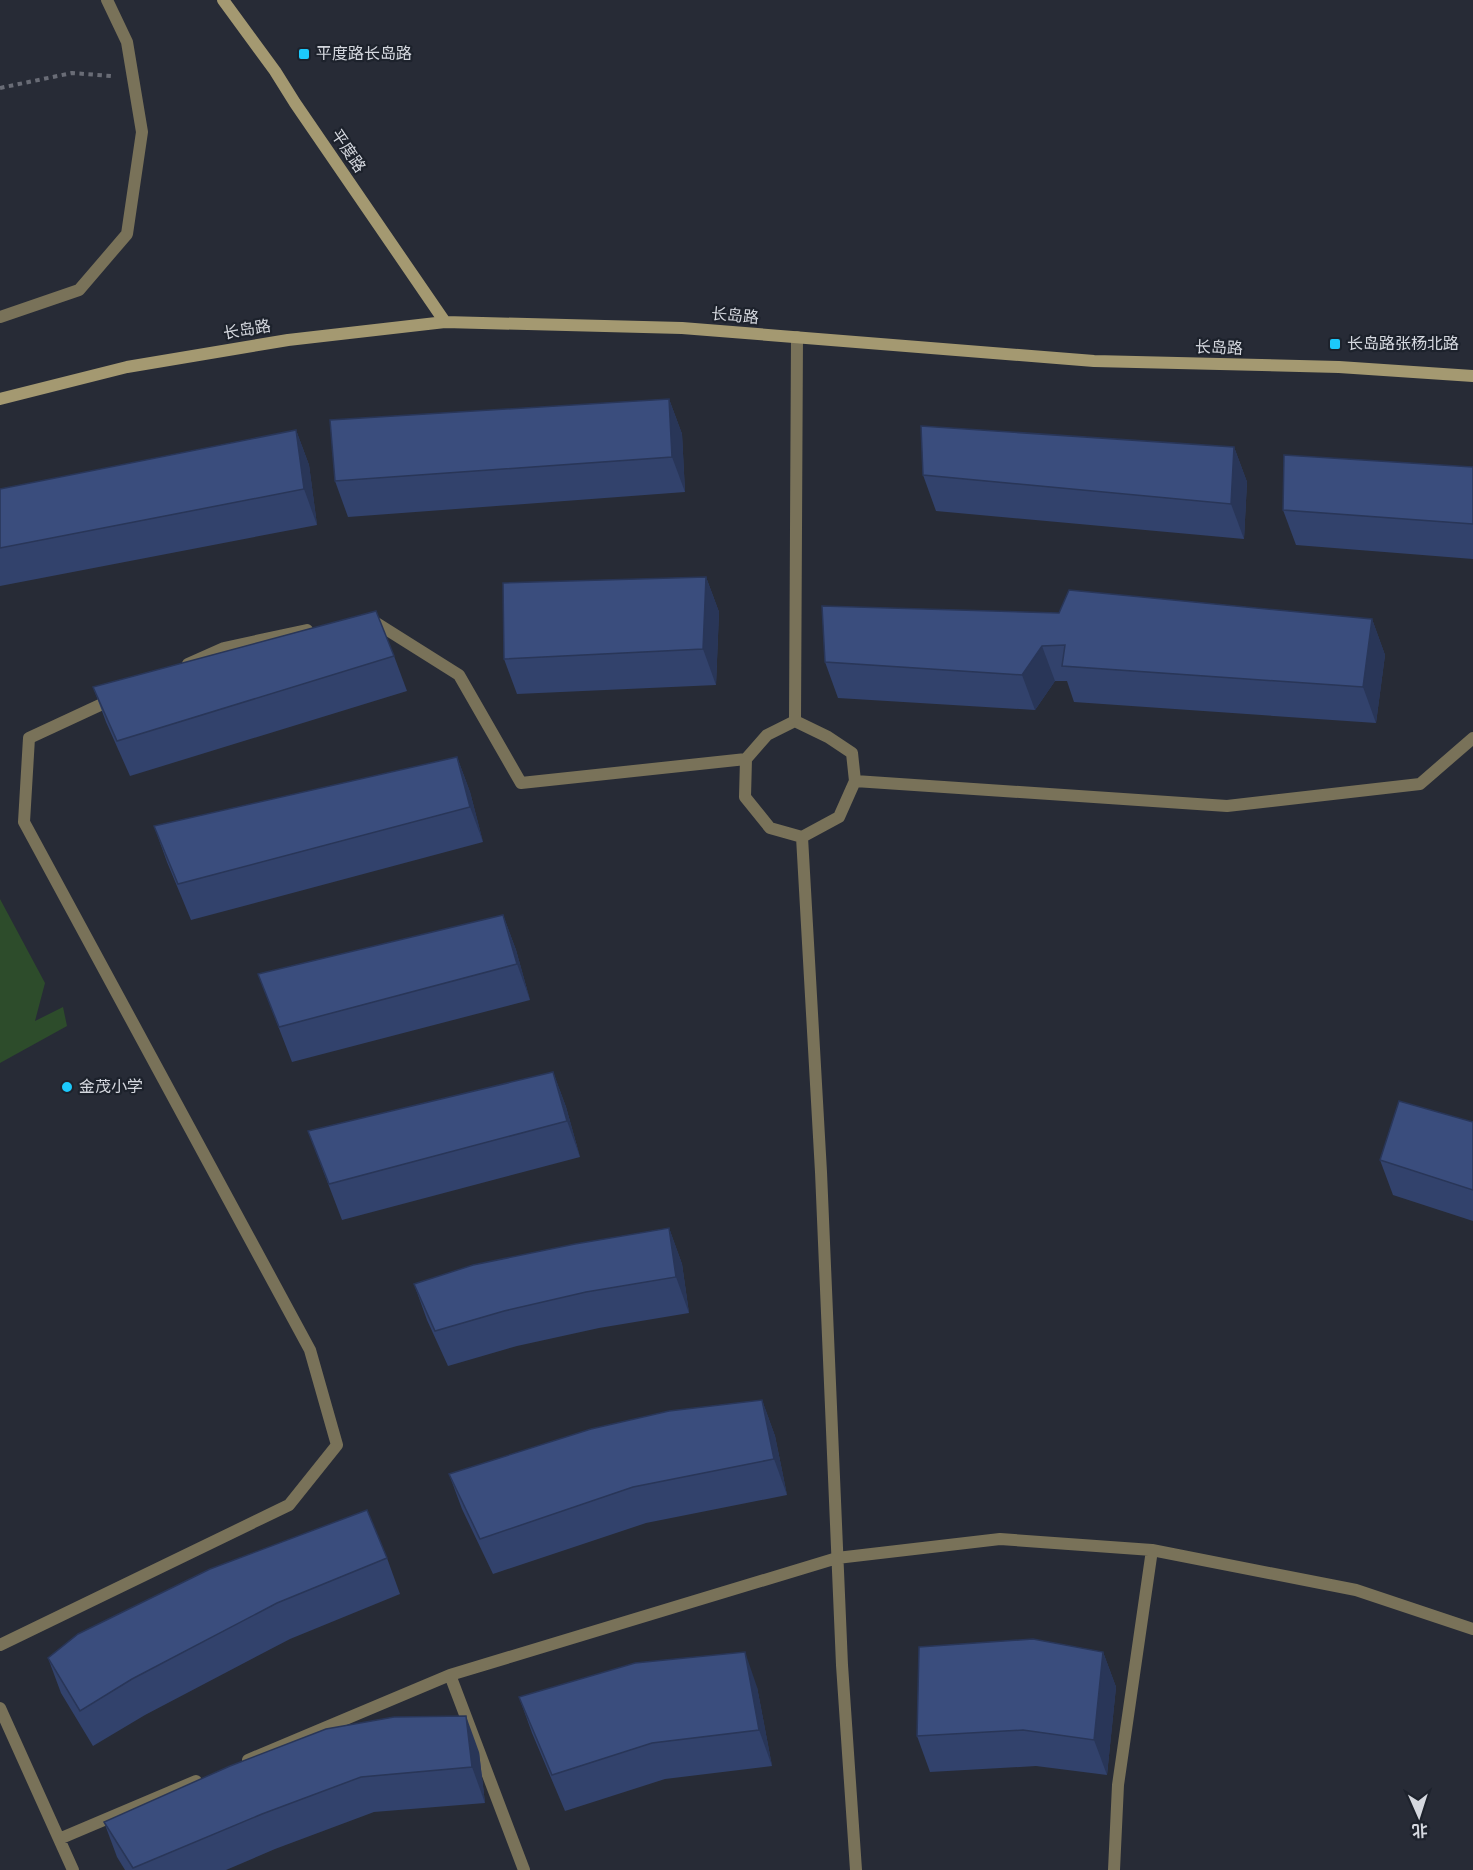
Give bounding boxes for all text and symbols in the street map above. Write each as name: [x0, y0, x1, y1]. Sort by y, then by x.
place label: 平度路长岛路: [316, 43, 412, 65]
marker: 平度路长岛路: [297, 47, 311, 61]
street label: 平度路: [325, 125, 371, 177]
street label: 长岛路: [710, 303, 760, 329]
street label: 长岛路: [221, 315, 273, 345]
place label: 长岛路张杨北路: [1347, 333, 1459, 355]
street label: 长岛路: [1195, 336, 1243, 360]
marker: 长岛路张杨北路: [1328, 337, 1342, 351]
place label: 金茂小学: [79, 1076, 143, 1098]
marker: 金茂小学: [60, 1080, 74, 1094]
north arrow: [1389, 1786, 1449, 1846]
text: 北: [1411, 1819, 1428, 1841]

